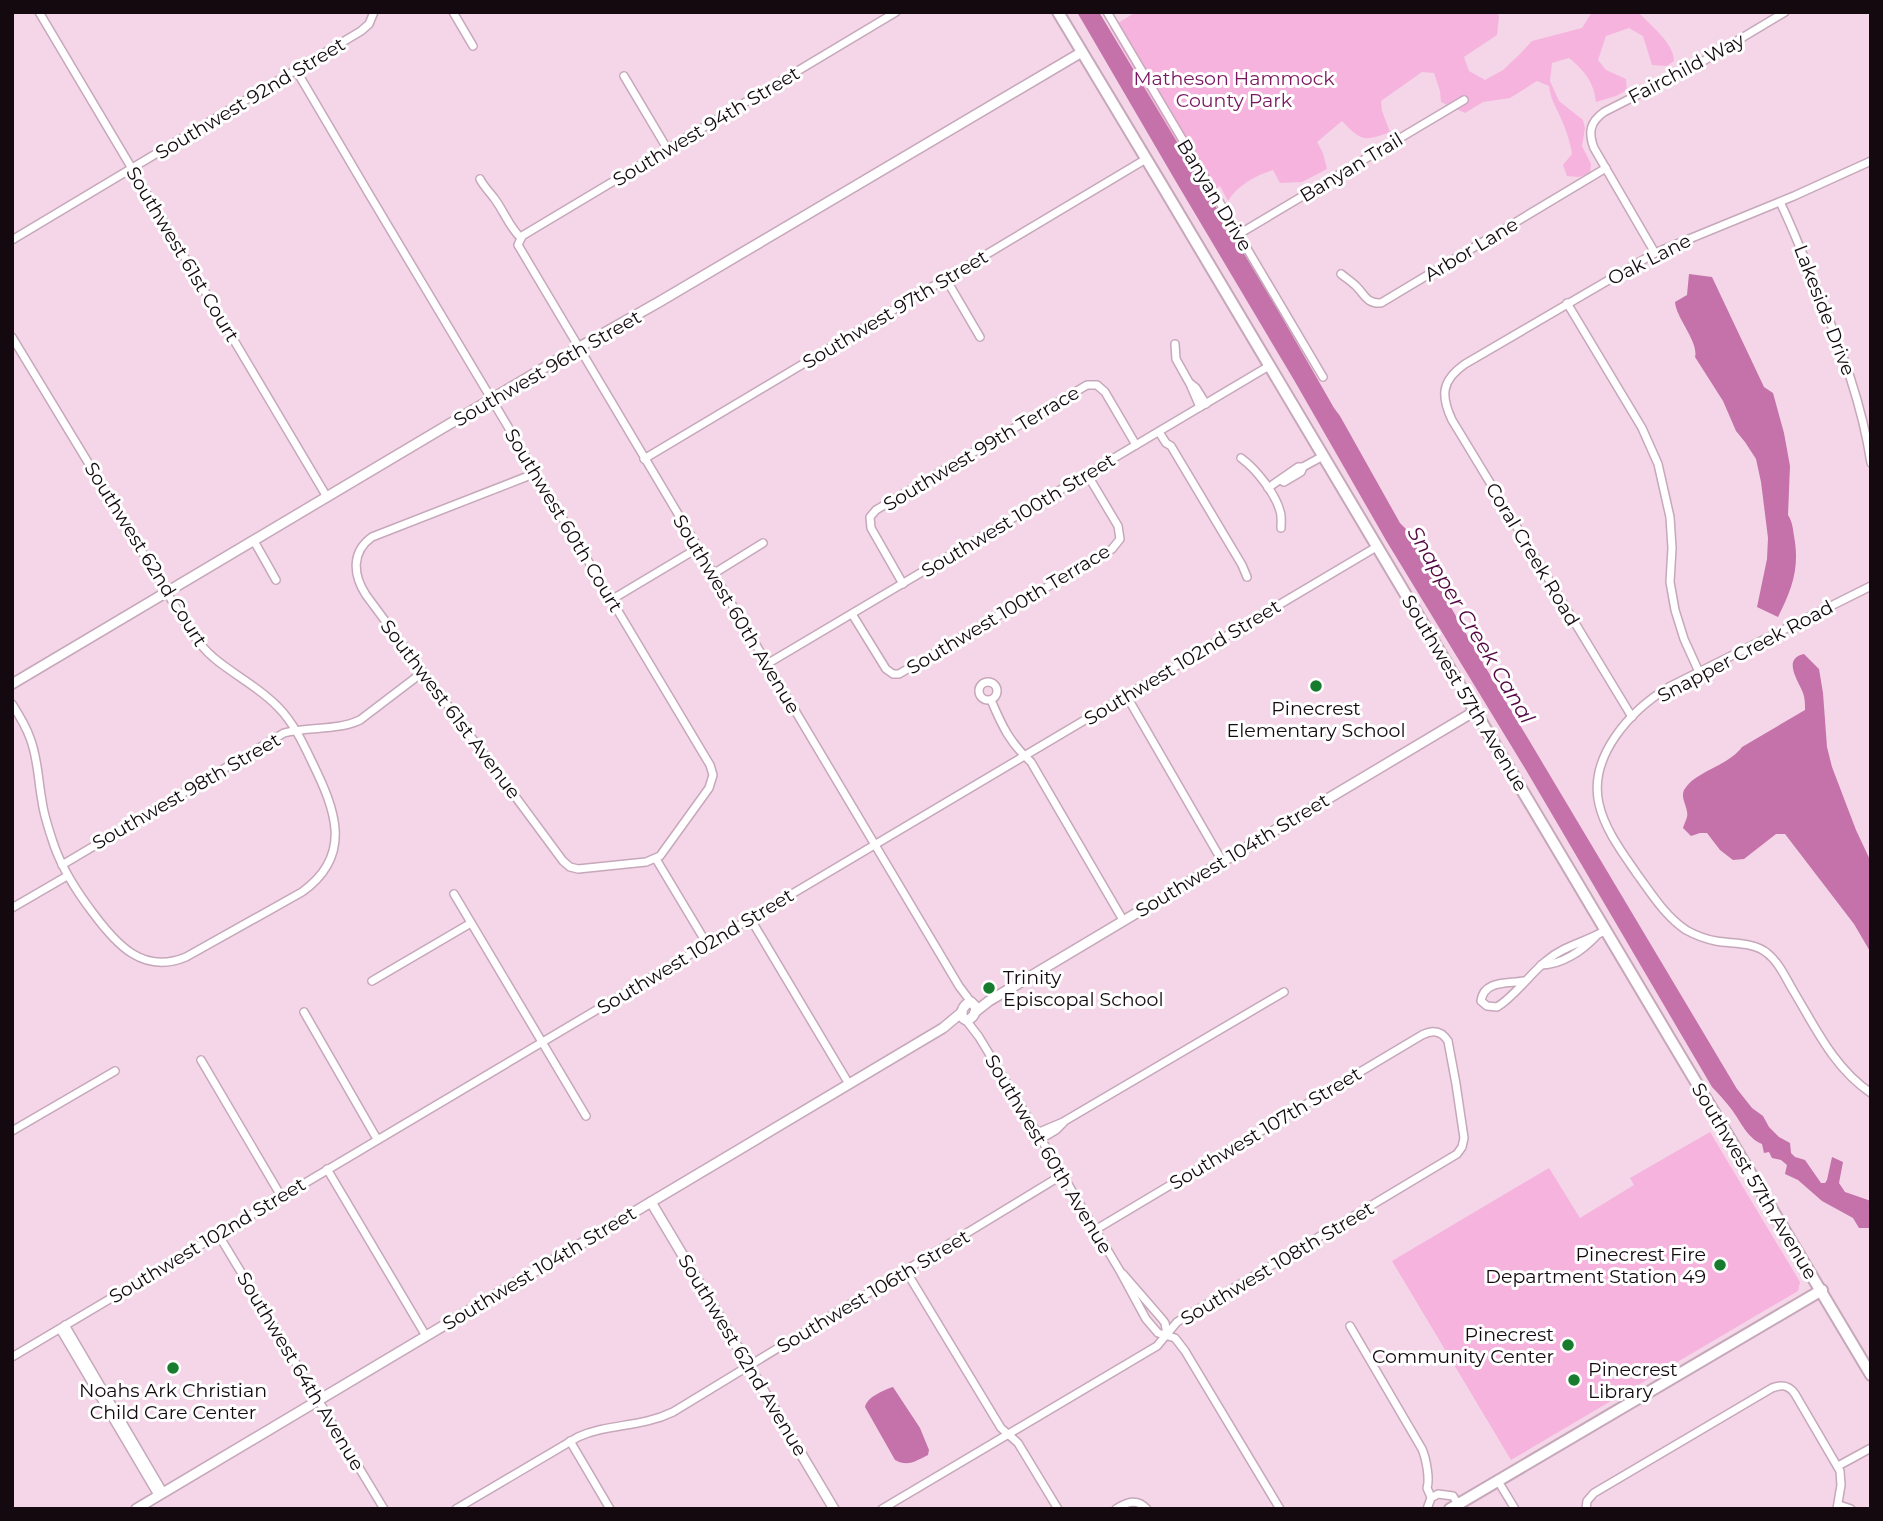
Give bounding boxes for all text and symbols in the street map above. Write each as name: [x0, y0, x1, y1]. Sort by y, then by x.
street label: Fairchild Way: [1624, 28, 1749, 109]
street label: Southwest 92nd Street: [151, 33, 349, 164]
street label: Southwest 94th Street: [609, 61, 804, 191]
park label: Matheson Hammock County Park: [1133, 67, 1335, 112]
street label: Banyan Trail: [1296, 128, 1407, 207]
street label: Banyan Drive: [1172, 135, 1257, 256]
street label: Southwest 61st Court: [121, 162, 244, 346]
street label: Arbor Lane: [1420, 212, 1522, 286]
street label: Oak Lane: [1604, 229, 1695, 290]
street label: Lakeside Drive: [1789, 241, 1860, 379]
street label: Southwest 97th Street: [799, 245, 992, 374]
street label: Southwest 96th Street: [449, 305, 645, 432]
street label: Southwest 99th Terrace: [879, 381, 1083, 516]
street label: Southwest 60th Court: [500, 424, 628, 616]
street label: Southwest 100th Street: [917, 448, 1119, 582]
street label: Southwest 62nd Court: [79, 458, 212, 651]
street label: Coral Creek Road: [1481, 479, 1584, 630]
street label: Southwest 60th Avenue: [668, 511, 805, 718]
water label: Snapper Creek Canal: [1403, 521, 1541, 728]
street label: Southwest 100th Terrace: [902, 540, 1114, 679]
street label: Southwest 57th Avenue: [1397, 591, 1532, 796]
street label: Southwest 102nd Street: [1080, 594, 1285, 730]
street label: Snapper Creek Road: [1654, 595, 1837, 707]
street label: Southwest 61st Avenue: [376, 615, 526, 804]
marker: Pinecrest Elementary School: [1308, 678, 1324, 694]
place label: Pinecrest Elementary School: [1226, 697, 1406, 742]
street label: Southwest 98th Street: [88, 728, 285, 855]
street label: Southwest 104th Street: [1131, 788, 1333, 922]
street label: Southwest 102nd Street: [593, 883, 798, 1019]
place label: Trinity Episcopal School: [1003, 966, 1164, 1011]
marker: Trinity Episcopal School: [981, 980, 997, 996]
street label: Southwest 60th Avenue: [980, 1051, 1117, 1258]
street label: Southwest 107th Street: [1165, 1062, 1366, 1195]
street label: Southwest 57th Avenue: [1687, 1079, 1822, 1284]
street label: Southwest 102nd Street: [105, 1172, 310, 1308]
street label: Southwest 108th Street: [1177, 1196, 1378, 1330]
street label: Southwest 104th Street: [438, 1201, 640, 1335]
street label: Southwest 106th Street: [773, 1225, 974, 1358]
place label: Pinecrest Fire Department Station 49: [1485, 1243, 1706, 1288]
street label: Southwest 62nd Avenue: [673, 1250, 812, 1460]
marker: Pinecrest Fire Department Station 49: [1712, 1257, 1728, 1273]
street label: Southwest 64th Avenue: [232, 1268, 369, 1475]
place label: Pinecrest Community Center: [1372, 1323, 1554, 1368]
marker: Pinecrest Community Center: [1560, 1337, 1576, 1353]
place label: Pinecrest Library: [1588, 1358, 1678, 1403]
marker: Noahs Ark Christian Child Care Center: [165, 1360, 181, 1376]
marker: Pinecrest Library: [1566, 1372, 1582, 1388]
place label: Noahs Ark Christian Child Care Center: [79, 1379, 267, 1424]

